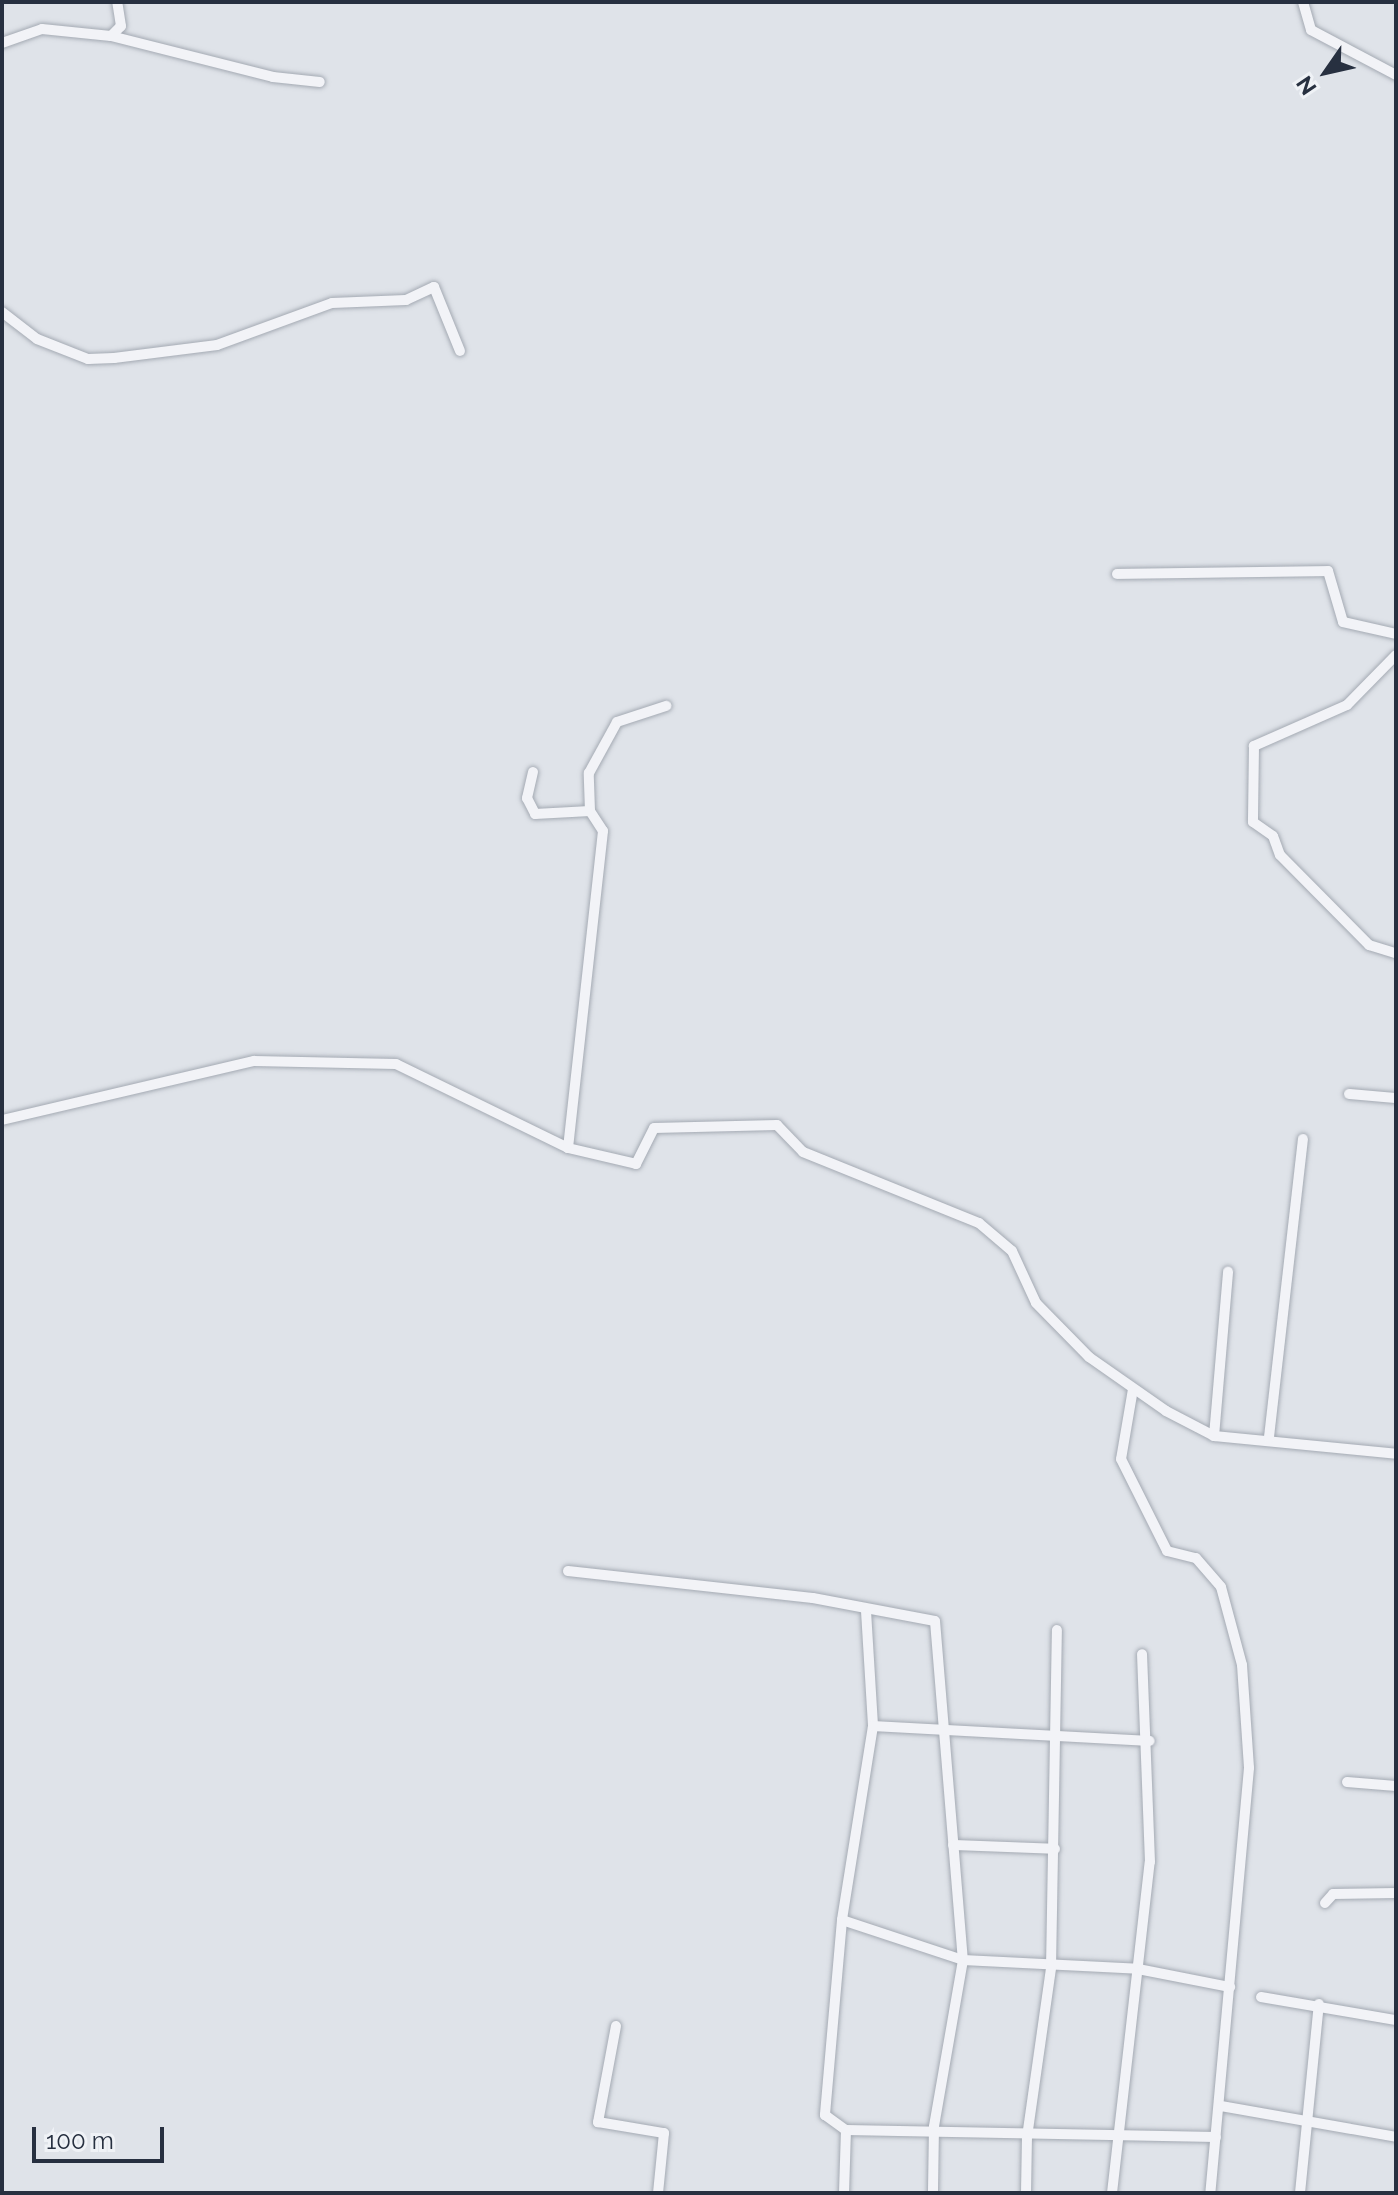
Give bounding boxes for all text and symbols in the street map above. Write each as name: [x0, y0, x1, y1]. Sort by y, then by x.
north arrow: [1286, 32, 1366, 112]
text: N: [1291, 71, 1322, 100]
scale bar: [36, 2111, 168, 2161]
text: 100 m: [46, 2126, 114, 2155]

